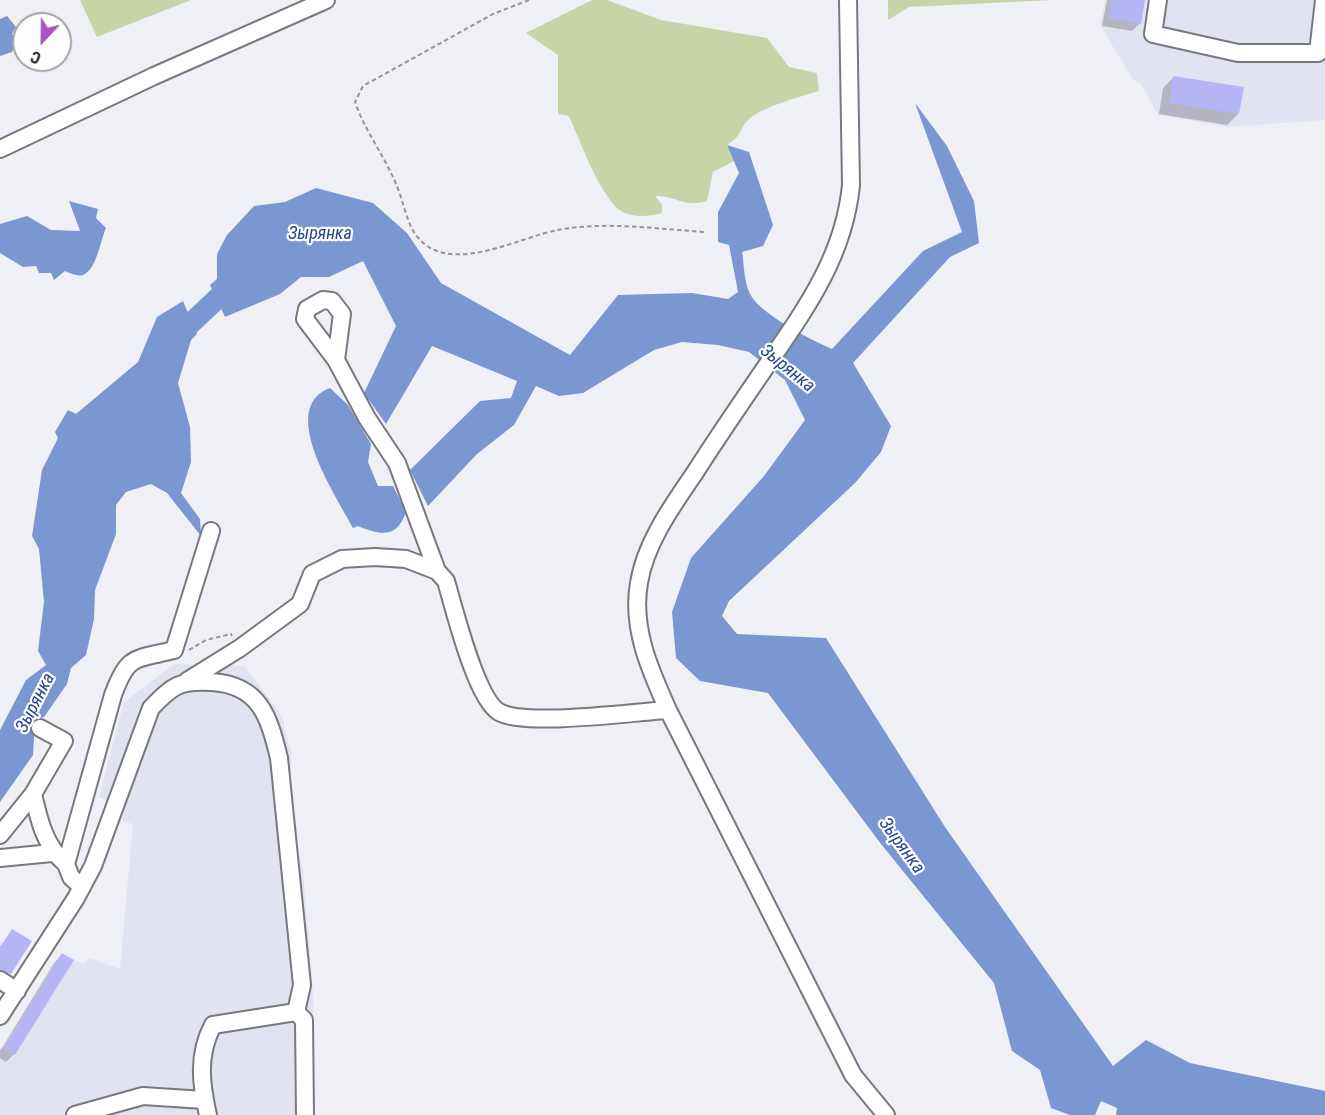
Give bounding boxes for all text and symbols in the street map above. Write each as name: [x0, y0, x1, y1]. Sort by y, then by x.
north arrow: [12, 12, 72, 72]
text: С: [28, 47, 44, 68]
water label: Зырянка: [288, 223, 352, 245]
water label: Зырянка: [755, 341, 819, 397]
water label: Зырянка: [12, 670, 60, 736]
water label: Зырянка: [874, 814, 928, 878]

